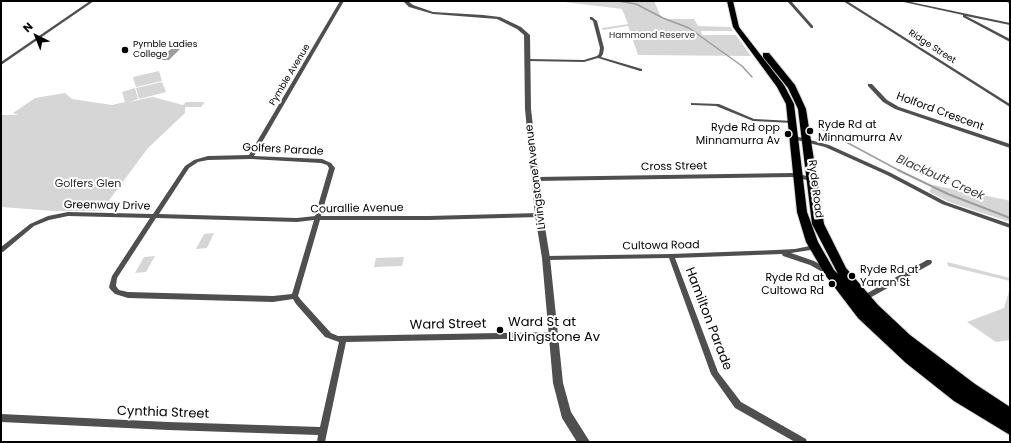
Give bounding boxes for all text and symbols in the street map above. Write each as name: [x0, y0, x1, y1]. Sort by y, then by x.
north arrow: [16, 16, 56, 56]
text: N: [19, 19, 36, 36]
street label: Ridge Street: [906, 28, 958, 66]
park label: Hammond Reserve: [609, 31, 695, 41]
place label: Pymble Ladies College: [133, 40, 197, 61]
street label: Pymble Avenue: [267, 42, 313, 108]
marker: Pymble Ladies College: [120, 45, 130, 55]
street label: Holford Crescent: [894, 90, 986, 134]
place label: Ryde Rd at Minnamurra Av: [818, 118, 902, 144]
place label: Ryde Rd opp Minnamurra Av: [696, 121, 780, 147]
street label: Livingstone Avenue: [523, 124, 549, 230]
marker: Ryde Rd at Minnamurra Av: [805, 126, 815, 136]
marker: Ryde Rd opp Minnamurra Av: [783, 129, 793, 139]
street label: Golfers Parade: [242, 141, 324, 159]
water label: Blackbutt Creek: [894, 152, 986, 204]
street label: Ryde Road: [805, 159, 825, 219]
street label: Cross Street: [641, 160, 707, 174]
park label: Golfers Glen: [55, 177, 121, 191]
street label: Greenway Drive: [64, 199, 150, 213]
street label: Courallie Avenue: [310, 202, 404, 216]
street label: Cultowa Road: [622, 239, 700, 253]
place label: Ryde Rd at Yarran St: [860, 263, 919, 289]
street label: Hamilton Parade: [681, 265, 735, 373]
place label: Ryde Rd at Cultowa Rd: [761, 271, 824, 297]
marker: Ryde Rd at Yarran St: [847, 271, 857, 281]
marker: Ryde Rd at Cultowa Rd: [827, 279, 837, 289]
place label: Ward St at Livingstone Av: [508, 315, 600, 346]
street label: Ward Street: [410, 317, 486, 333]
marker: Ward St at Livingstone Av: [495, 325, 505, 335]
street label: Cynthia Street: [117, 404, 209, 422]

